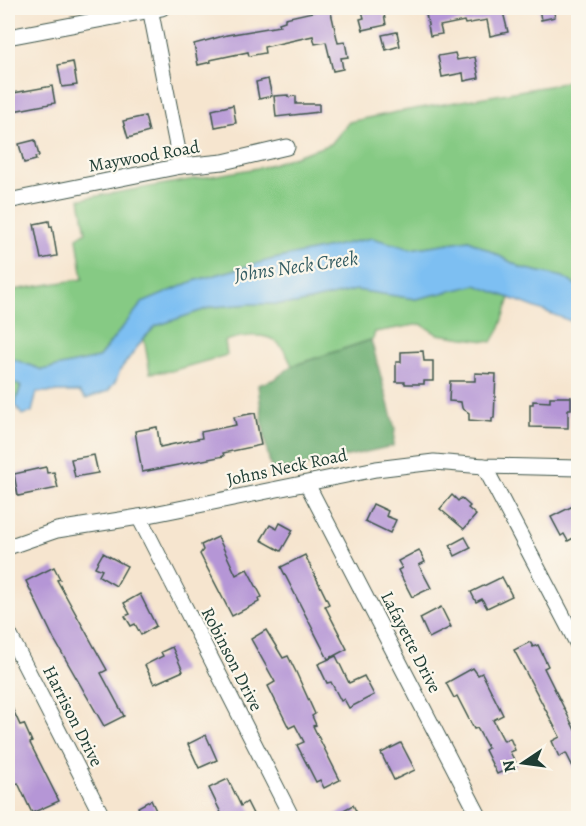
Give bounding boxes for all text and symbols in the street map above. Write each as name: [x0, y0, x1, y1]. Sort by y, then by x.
street label: Maywood Road: [87, 134, 202, 178]
water label: Johns Neck Creek: [231, 244, 360, 289]
street label: Johns Neck Road: [225, 442, 350, 491]
street label: Lafayette Drive: [375, 587, 447, 697]
street label: Robinson Drive: [196, 603, 268, 715]
street label: Harrison Drive: [37, 661, 109, 771]
north arrow: [493, 733, 553, 793]
text: N: [497, 758, 521, 774]

